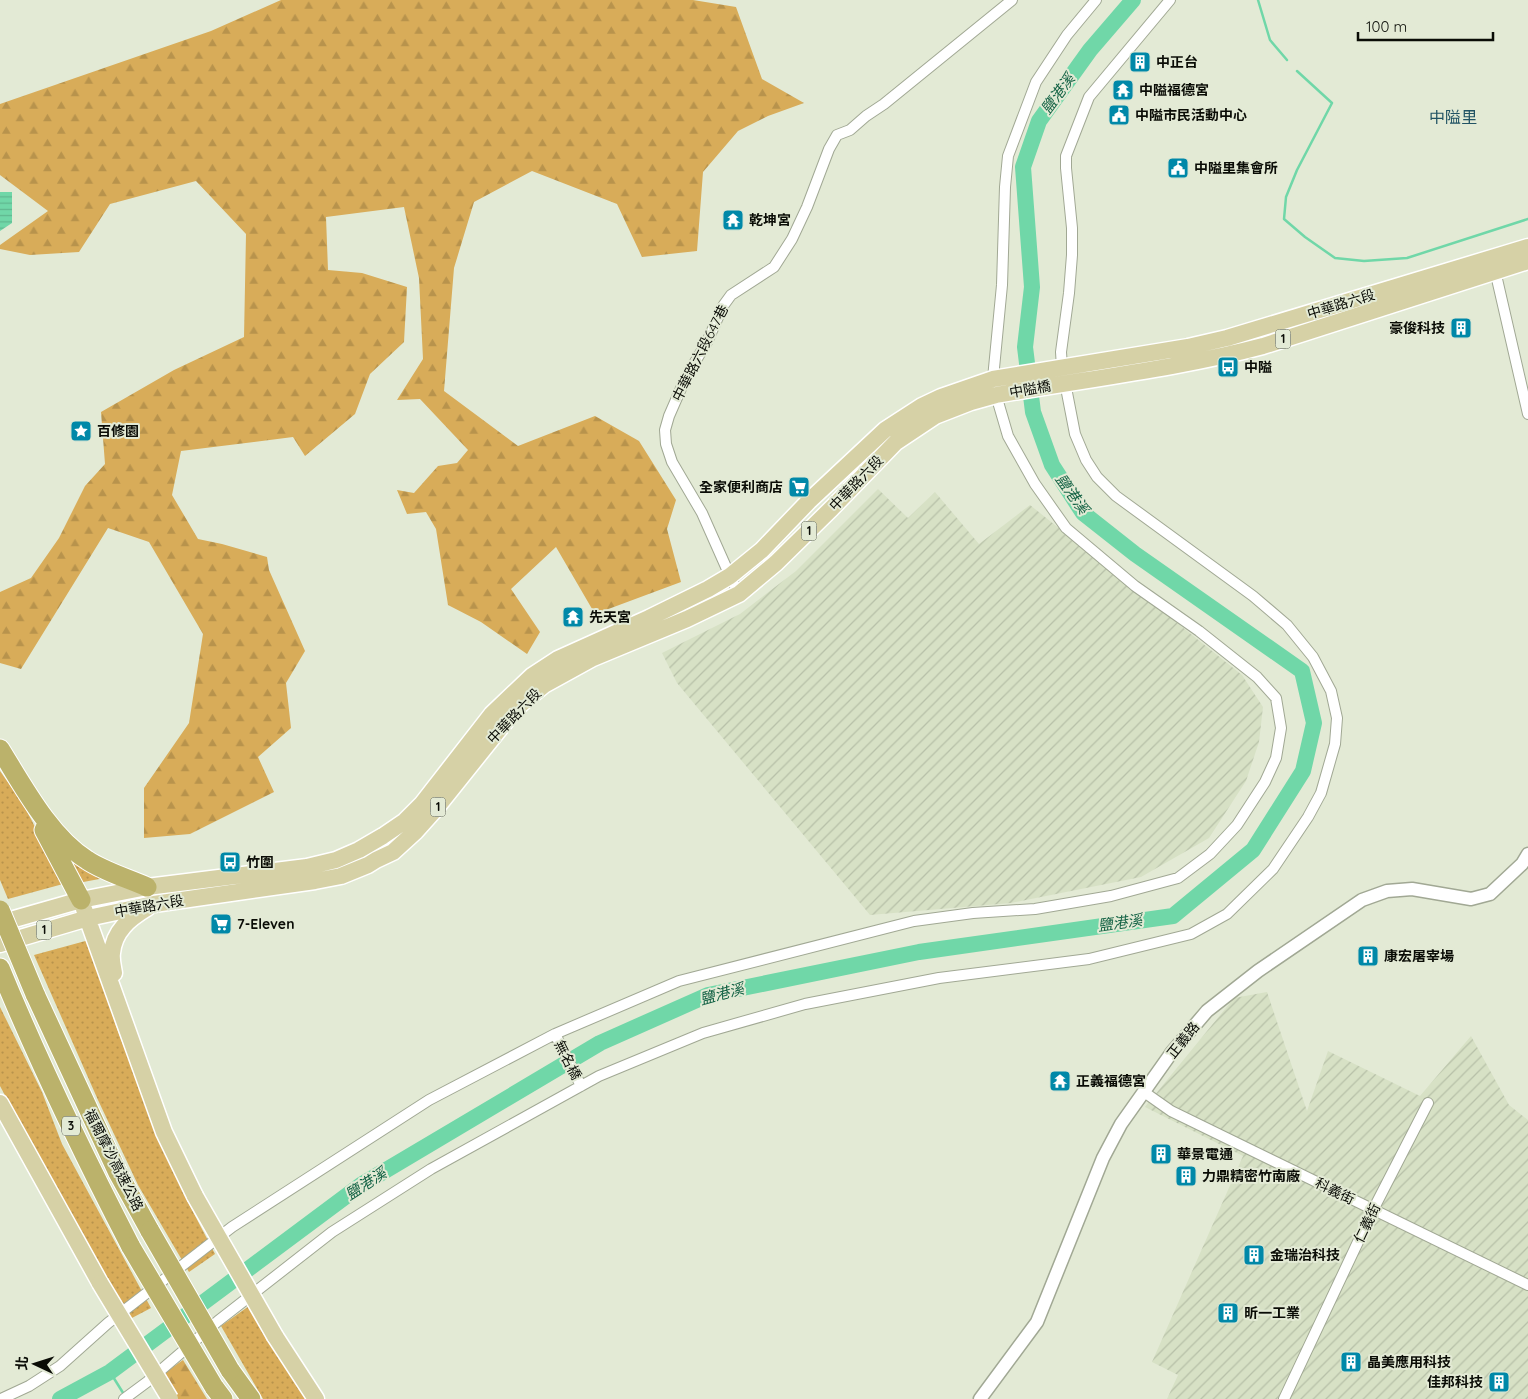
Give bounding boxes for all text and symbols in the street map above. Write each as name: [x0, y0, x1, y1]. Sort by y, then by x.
scale bar: [1358, 10, 1493, 42]
text: 100 m: [1366, 17, 1407, 36]
building icon: 中正台: [1128, 50, 1152, 74]
place label: 中正台: [1156, 53, 1198, 71]
water label: 鹽港溪: [1037, 68, 1080, 117]
temple icon: 中隘福德宮: [1111, 78, 1135, 102]
place label: 中隘福德宮: [1139, 81, 1209, 99]
public building icon: 中隘市民活動中心: [1107, 103, 1131, 127]
place label: 中隘市民活動中心: [1135, 106, 1247, 124]
district label: 中隘里: [1429, 107, 1477, 127]
public building icon: 中隘里集會所: [1166, 156, 1190, 180]
place label: 中隘里集會所: [1194, 159, 1278, 177]
temple icon: 乾坤宮: [721, 208, 745, 232]
place label: 乾坤宮: [749, 211, 791, 229]
street label: 中華路六段: [1305, 285, 1377, 323]
street label: 中華路六段647巷: [668, 302, 732, 404]
building icon: 豪俊科技: [1449, 316, 1473, 340]
place label: 豪俊科技: [1389, 319, 1445, 337]
road number: 1: [1276, 329, 1290, 348]
bus stop icon: 中隘: [1216, 355, 1240, 379]
place label: 中隘: [1244, 358, 1272, 376]
street label: 中隘橋: [1008, 376, 1052, 402]
place icon: 百修園: [69, 419, 93, 443]
place label: 百修園: [97, 422, 139, 440]
street label: 中華路六段: [825, 452, 887, 514]
water label: 鹽港溪: [1051, 470, 1094, 519]
supermarket icon: 全家便利商店: [787, 475, 811, 499]
place label: 全家便利商店: [699, 478, 783, 496]
road number: 1: [802, 522, 816, 540]
temple icon: 先天宮: [561, 605, 585, 629]
place label: 先天宮: [589, 608, 631, 626]
street label: 中華路六段: [483, 685, 545, 747]
road number: 1: [430, 798, 446, 816]
bus stop icon: 竹圍: [218, 850, 242, 874]
place label: 竹圍: [246, 853, 274, 871]
street label: 中華路六段: [113, 891, 185, 921]
water label: 鹽港溪: [1096, 910, 1146, 935]
supermarket icon: 7-Eleven: [209, 912, 233, 936]
place label: 7-Eleven: [237, 915, 294, 933]
road number: 1: [36, 920, 52, 940]
building icon: 康宏屠宰場: [1356, 944, 1380, 968]
place label: 康宏屠宰場: [1384, 947, 1454, 965]
water label: 鹽港溪: [698, 978, 748, 1009]
street label: 正義路: [1163, 1018, 1203, 1062]
street label: 無名橋: [550, 1037, 586, 1083]
temple icon: 正義福德宮: [1048, 1069, 1072, 1093]
place label: 正義福德宮: [1076, 1072, 1146, 1090]
street label: 福爾摩沙高速公路: [81, 1106, 147, 1214]
road number: 3: [62, 1116, 80, 1136]
building icon: 華景電通: [1149, 1142, 1173, 1166]
place label: 華景電通: [1177, 1145, 1233, 1163]
water label: 鹽港溪: [342, 1162, 391, 1204]
building icon: 力鼎精密竹南廠: [1174, 1164, 1198, 1188]
place label: 力鼎精密竹南廠: [1202, 1167, 1300, 1185]
street label: 科義街: [1312, 1174, 1358, 1208]
street label: 仁義街: [1350, 1200, 1384, 1246]
building icon: 金瑞治科技: [1242, 1243, 1266, 1267]
place label: 金瑞治科技: [1270, 1246, 1340, 1264]
building icon: 昕一工業: [1216, 1301, 1240, 1325]
place label: 昕一工業: [1244, 1304, 1300, 1322]
north arrow: [10, 1339, 60, 1389]
building icon: 晶美應用科技: [1339, 1350, 1363, 1374]
place label: 晶美應用科技: [1367, 1353, 1451, 1371]
text: 北: [13, 1355, 31, 1371]
building icon: 佳邦科技: [1487, 1370, 1511, 1394]
place label: 佳邦科技: [1427, 1373, 1483, 1391]

